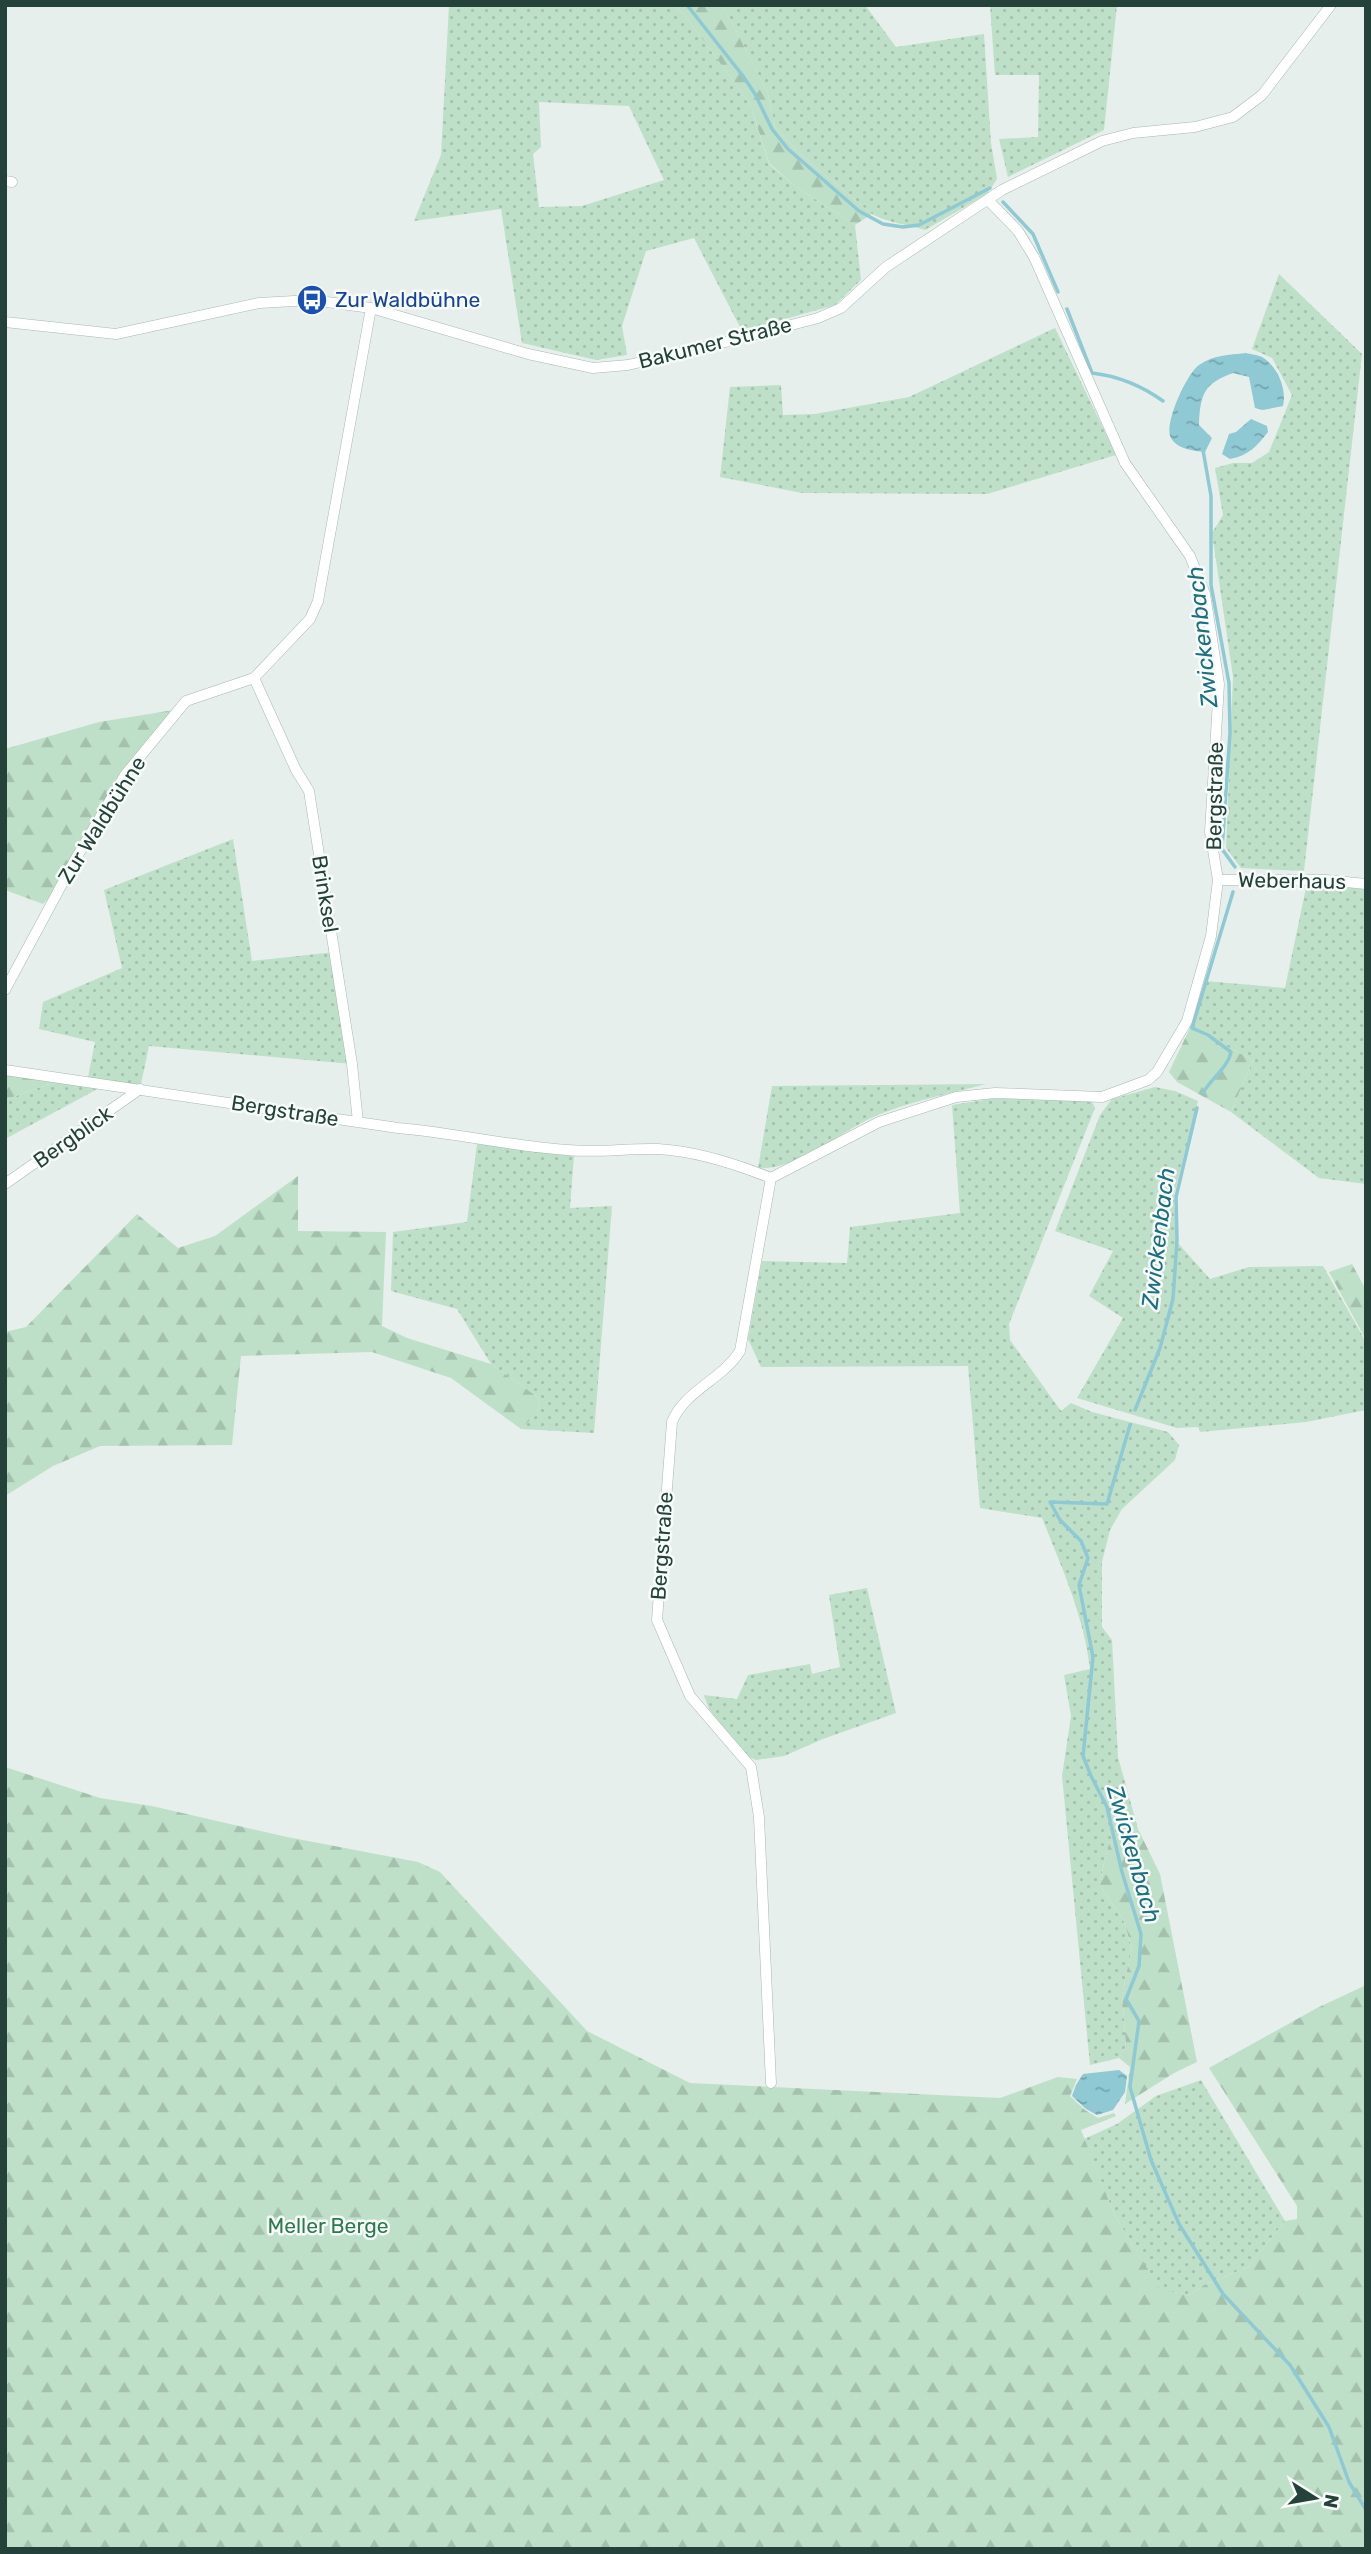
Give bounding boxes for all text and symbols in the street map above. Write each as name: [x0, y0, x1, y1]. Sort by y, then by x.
bus stop icon: Zur Waldbühne: [295, 283, 329, 317]
place label: Zur Waldbühne: [335, 287, 480, 312]
street label: Bakumer Straße: [636, 311, 794, 374]
water label: Zwickenbach: [1181, 565, 1223, 710]
street label: Bergstraße: [1201, 742, 1228, 850]
street label: Zur Waldbühne: [53, 752, 151, 888]
street label: Brinksel: [307, 853, 344, 934]
street label: Weberhaus: [1238, 867, 1346, 894]
street label: Bergstraße: [230, 1090, 341, 1131]
street label: Bergblick: [28, 1100, 117, 1173]
water label: Zwickenbach: [1135, 1166, 1181, 1311]
street label: Bergstraße: [645, 1491, 678, 1601]
water label: Zwickenbach: [1101, 1781, 1167, 1926]
park label: Meller Berge: [268, 2213, 388, 2238]
north arrow: [1280, 2463, 1350, 2533]
text: N: [1319, 2492, 1344, 2510]

